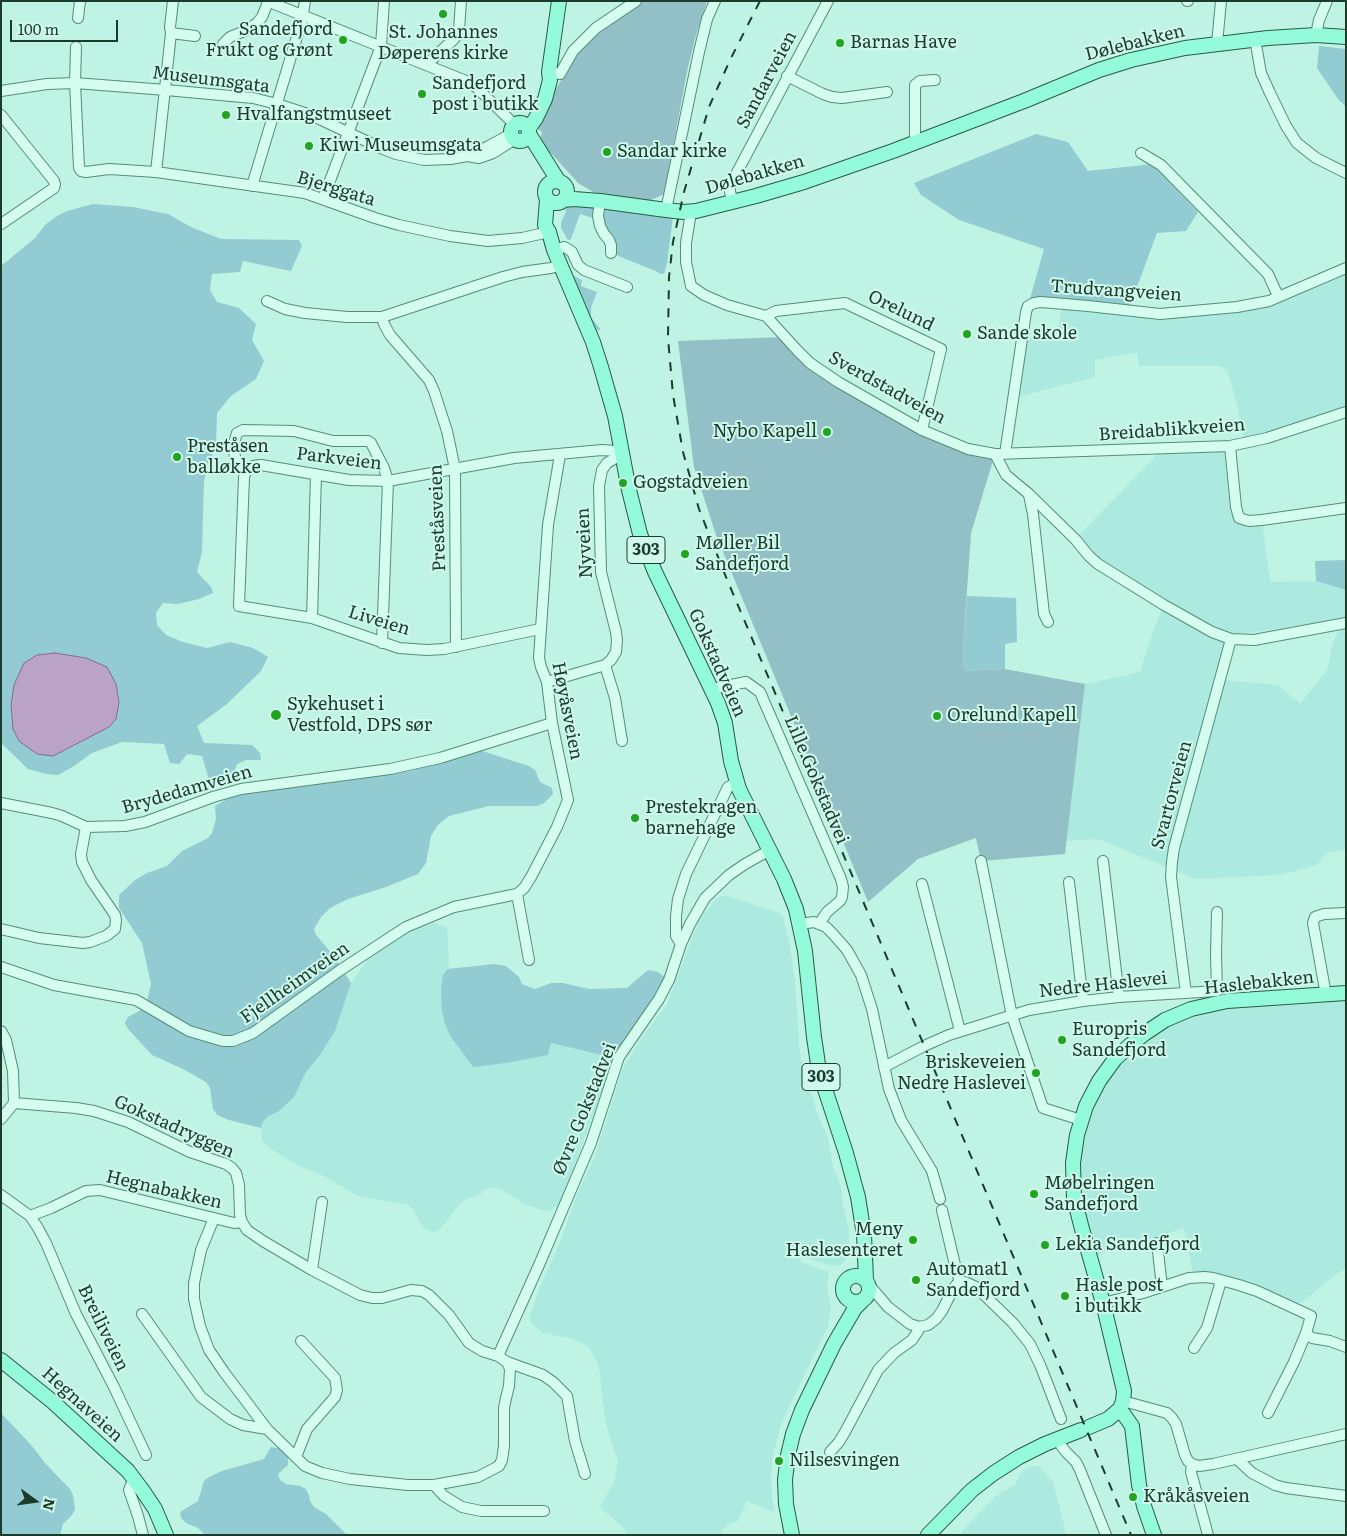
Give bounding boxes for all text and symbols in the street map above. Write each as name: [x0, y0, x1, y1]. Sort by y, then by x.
marker: St. Johannes Døperens kirke: [437, 8, 449, 20]
scale bar: [12, 10, 120, 42]
text: 100 m: [18, 17, 59, 40]
place label: Sandefjord Frukt og Grønt: [206, 19, 333, 62]
street label: Dølebakken: [1083, 20, 1187, 66]
place label: St. Johannes Døperens kirke: [378, 22, 508, 64]
street label: Sandarveien: [732, 27, 802, 133]
place label: Barnas Have: [850, 32, 957, 54]
marker: Sandefjord Frukt og Grønt: [337, 34, 349, 46]
marker: Barnas Have: [834, 37, 846, 49]
street label: Museumsgata: [151, 62, 271, 98]
place label: Sandefjord post i butikk: [432, 73, 539, 116]
marker: Sandefjord post i butikk: [416, 88, 428, 100]
place label: Hvalfangstmuseet: [236, 104, 392, 126]
marker: Hvalfangstmuseet: [220, 109, 232, 121]
place label: Kiwi Museumsgata: [319, 135, 482, 157]
marker: Kiwi Museumsgata: [303, 140, 315, 152]
place label: Sandar kirke: [617, 141, 727, 163]
marker: Sandar kirke: [601, 146, 613, 158]
street label: Dølebakken: [703, 151, 807, 199]
street label: Bjerggata: [294, 167, 378, 211]
street label: Trudvangveien: [1050, 276, 1182, 306]
street label: Orelund: [864, 286, 938, 336]
place label: Sande skole: [977, 323, 1077, 345]
marker: Sande skole: [961, 328, 973, 340]
street label: Sverdstadveien: [825, 347, 949, 429]
street label: Breidablikkveien: [1098, 414, 1246, 446]
place label: Nybo Kapell: [713, 421, 817, 443]
marker: Nybo Kapell: [821, 426, 833, 438]
place label: Preståsen balløkke: [187, 436, 269, 478]
street label: Parkveien: [295, 443, 383, 475]
marker: Preståsen balløkke: [171, 451, 183, 463]
street label: Preståsveien: [425, 464, 451, 572]
place label: Gogstadveien: [633, 472, 748, 494]
marker: Gogstadveien: [617, 477, 629, 489]
street label: Nyveien: [572, 507, 598, 579]
place label: Møller Bil Sandefjord: [695, 533, 789, 576]
road number: 303: [627, 536, 665, 564]
marker: Møller Bil Sandefjord: [679, 548, 691, 560]
street label: Liveien: [345, 601, 413, 641]
street label: Gokstadveien: [683, 605, 751, 721]
street label: Høyåsveien: [547, 660, 587, 762]
place label: Sykehuset i Vestfold, DPS sør: [287, 694, 432, 736]
place label: Orelund Kapell: [947, 705, 1077, 727]
marker: Sykehuset i Vestfold, DPS sør: [269, 708, 283, 722]
marker: Orelund Kapell: [931, 710, 943, 722]
street label: Lille Gokstadvei: [779, 712, 853, 848]
street label: Svartorveien: [1147, 738, 1197, 852]
street label: Brydedamveien: [119, 761, 255, 819]
place label: Prestekragen barnehage: [645, 797, 757, 840]
marker: Prestekragen barnehage: [629, 812, 641, 824]
street label: Fjellheimveien: [236, 937, 354, 1029]
street label: Haslebakken: [1203, 966, 1315, 1000]
street label: Nedre Haslevei: [1038, 968, 1168, 1002]
place label: Europris Sandefjord: [1072, 1019, 1166, 1062]
marker: Europris Sandefjord: [1056, 1034, 1068, 1046]
street label: Øvre Gokstadvei: [549, 1040, 621, 1178]
place label: Briskeveien Nedre Haslevei: [897, 1052, 1026, 1094]
road number: 303: [802, 1064, 840, 1090]
marker: Briskeveien Nedre Haslevei: [1030, 1067, 1042, 1079]
street label: Gokstadryggen: [110, 1091, 238, 1163]
street label: Hegnabakken: [104, 1166, 224, 1214]
place label: Møbelringen Sandefjord: [1044, 1173, 1155, 1216]
marker: Møbelringen Sandefjord: [1028, 1188, 1040, 1200]
place label: Meny Haslesenteret: [786, 1219, 903, 1262]
marker: Meny Haslesenteret: [907, 1234, 919, 1246]
place label: Lekia Sandefjord: [1055, 1234, 1200, 1256]
marker: Lekia Sandefjord: [1039, 1239, 1051, 1251]
place label: Automat1 Sandefjord: [926, 1259, 1020, 1302]
marker: Automat1 Sandefjord: [910, 1274, 922, 1286]
place label: Hasle post i butikk: [1075, 1275, 1163, 1318]
street label: Breiliveien: [73, 1281, 133, 1375]
marker: Hasle post i butikk: [1059, 1290, 1071, 1302]
street label: Hegnaveien: [37, 1363, 127, 1447]
place label: Nilsesvingen: [789, 1450, 900, 1472]
marker: Nilsesvingen: [773, 1455, 785, 1467]
north arrow: [10, 1476, 60, 1526]
place label: Kråkåsveien: [1143, 1486, 1250, 1508]
marker: Kråkåsveien: [1127, 1491, 1139, 1503]
text: N: [38, 1497, 61, 1513]

